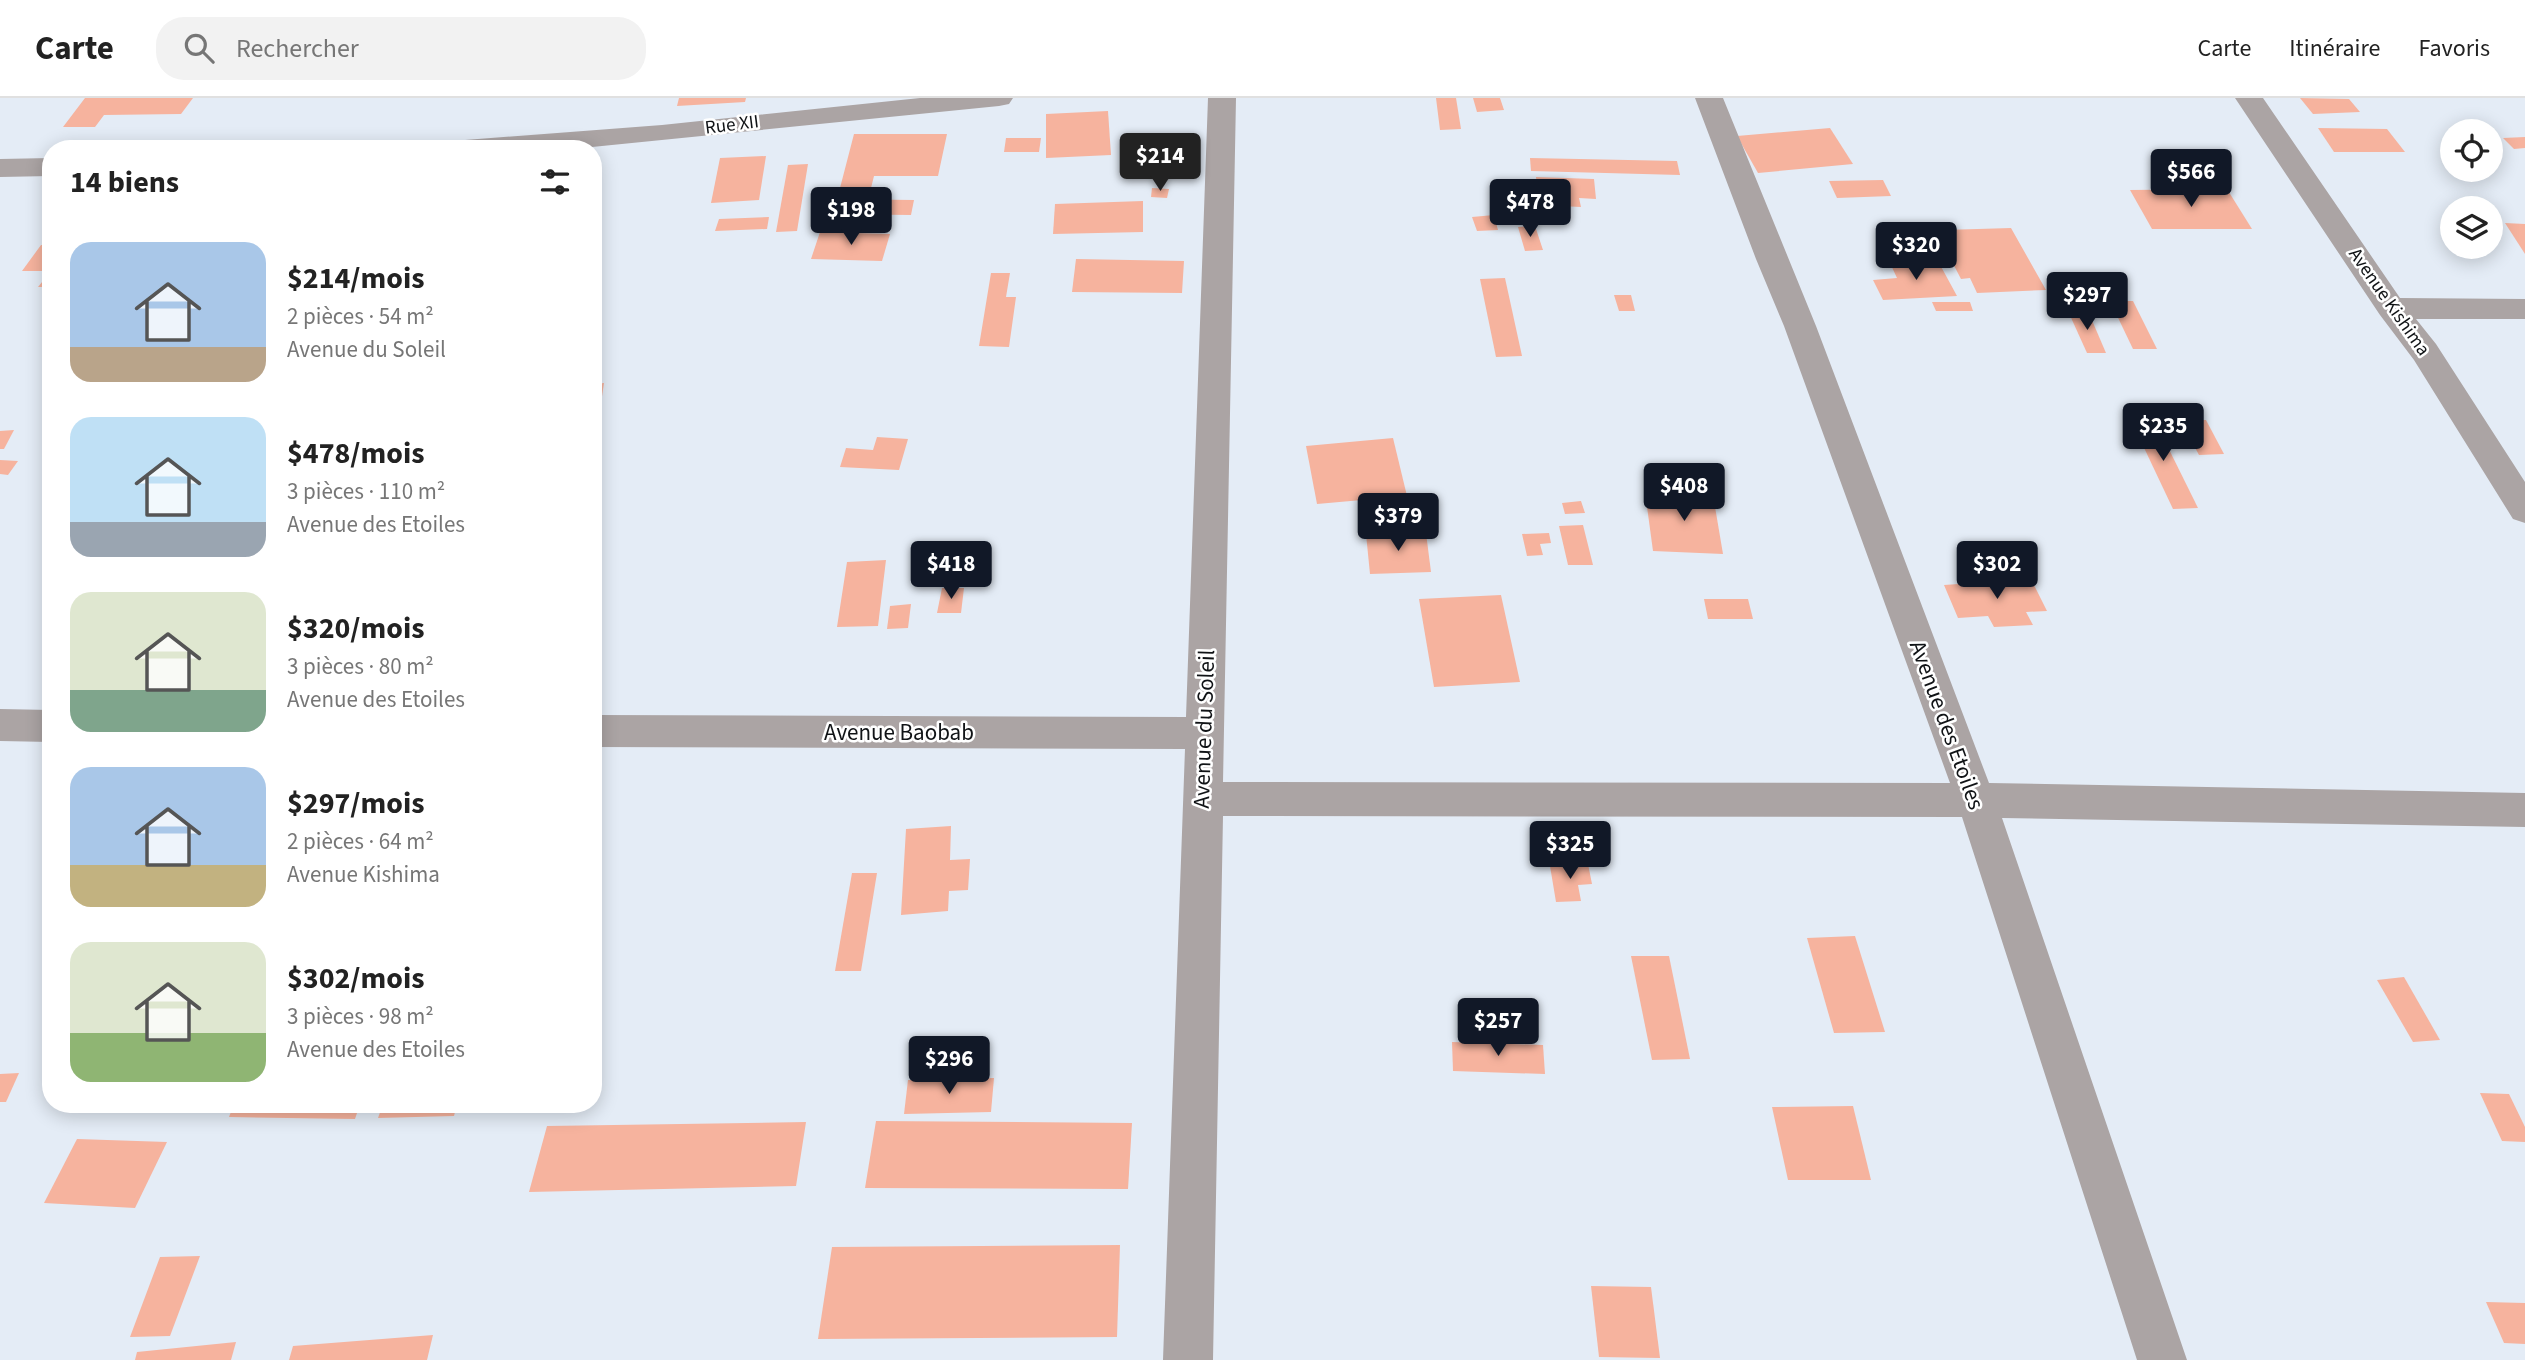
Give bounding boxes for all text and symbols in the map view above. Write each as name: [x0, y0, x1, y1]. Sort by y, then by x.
search box: [156, 17, 646, 80]
text: Carte: [35, 25, 114, 72]
icon: search: [180, 29, 218, 67]
text: Rechercher: [236, 30, 359, 67]
text: Carte: [2197, 31, 2251, 66]
text: Itinéraire: [2289, 31, 2380, 66]
text: Favoris: [2418, 31, 2490, 66]
street label: Rue XII: [703, 108, 761, 142]
map controls: [2440, 119, 2503, 259]
button: locate: [2440, 119, 2503, 182]
pin: $214: [1119, 134, 1201, 193]
text: $214: [1136, 139, 1184, 172]
pin: $566: [2150, 150, 2232, 209]
text: $566: [2167, 155, 2215, 188]
text: 14 biens: [70, 161, 179, 204]
icon: filters: [536, 163, 574, 201]
pin: $478: [1489, 180, 1571, 239]
text: $478: [1506, 185, 1554, 218]
pin: $198: [810, 188, 892, 247]
text: $198: [827, 193, 875, 226]
button: layers: [2440, 196, 2503, 259]
pin: $320: [1875, 222, 1957, 282]
text: $320: [1892, 228, 1940, 261]
street label: Avenue Kishima: [2342, 243, 2436, 361]
text: $214/mois: [287, 257, 424, 300]
icon: home: [126, 270, 210, 354]
pin: $297: [2046, 272, 2128, 332]
text: $297: [2063, 278, 2111, 311]
text: 2 pièces · 54 m²: [287, 300, 434, 333]
text: Avenue du Soleil: [287, 333, 446, 366]
pin: $235: [2122, 404, 2204, 463]
text: $235: [2139, 409, 2187, 442]
text: $478/mois: [287, 432, 424, 475]
icon: home: [126, 445, 210, 529]
pin: $408: [1643, 464, 1725, 523]
text: $408: [1660, 469, 1708, 502]
text: 3 pièces · 110 m²: [287, 475, 445, 508]
pin: $379: [1357, 494, 1439, 553]
text: $379: [1374, 499, 1422, 532]
text: Avenue des Etoiles: [287, 508, 465, 541]
pin: $418: [910, 542, 992, 601]
pin: $302: [1956, 542, 2038, 601]
text: $418: [927, 547, 975, 580]
text: $302: [1973, 547, 2021, 580]
text: $320/mois: [287, 607, 424, 650]
icon: home: [126, 620, 210, 704]
street label: Avenue des Etoiles: [1901, 636, 1993, 814]
street label: Avenue du Soleil: [1185, 649, 1223, 809]
text: 3 pièces · 80 m²: [287, 650, 434, 683]
text: Avenue des Etoiles: [287, 683, 465, 716]
street label: Avenue Baobab: [824, 716, 974, 749]
text: $297/mois: [287, 782, 424, 825]
icon: home: [126, 795, 210, 879]
pin: $325: [1529, 822, 1611, 881]
text: 2 pièces · 64 m²: [287, 825, 434, 858]
text: $325: [1546, 827, 1594, 860]
text: Avenue Kishima: [287, 858, 440, 891]
text: $302/mois: [287, 957, 424, 1000]
icon: home: [126, 970, 210, 1054]
pin: $257: [1457, 998, 1539, 1058]
text: 3 pièces · 98 m²: [287, 1000, 434, 1033]
text: $257: [1474, 1004, 1522, 1037]
text: Avenue des Etoiles: [287, 1033, 465, 1066]
pin: $296: [908, 1037, 990, 1096]
text: $296: [925, 1042, 973, 1075]

